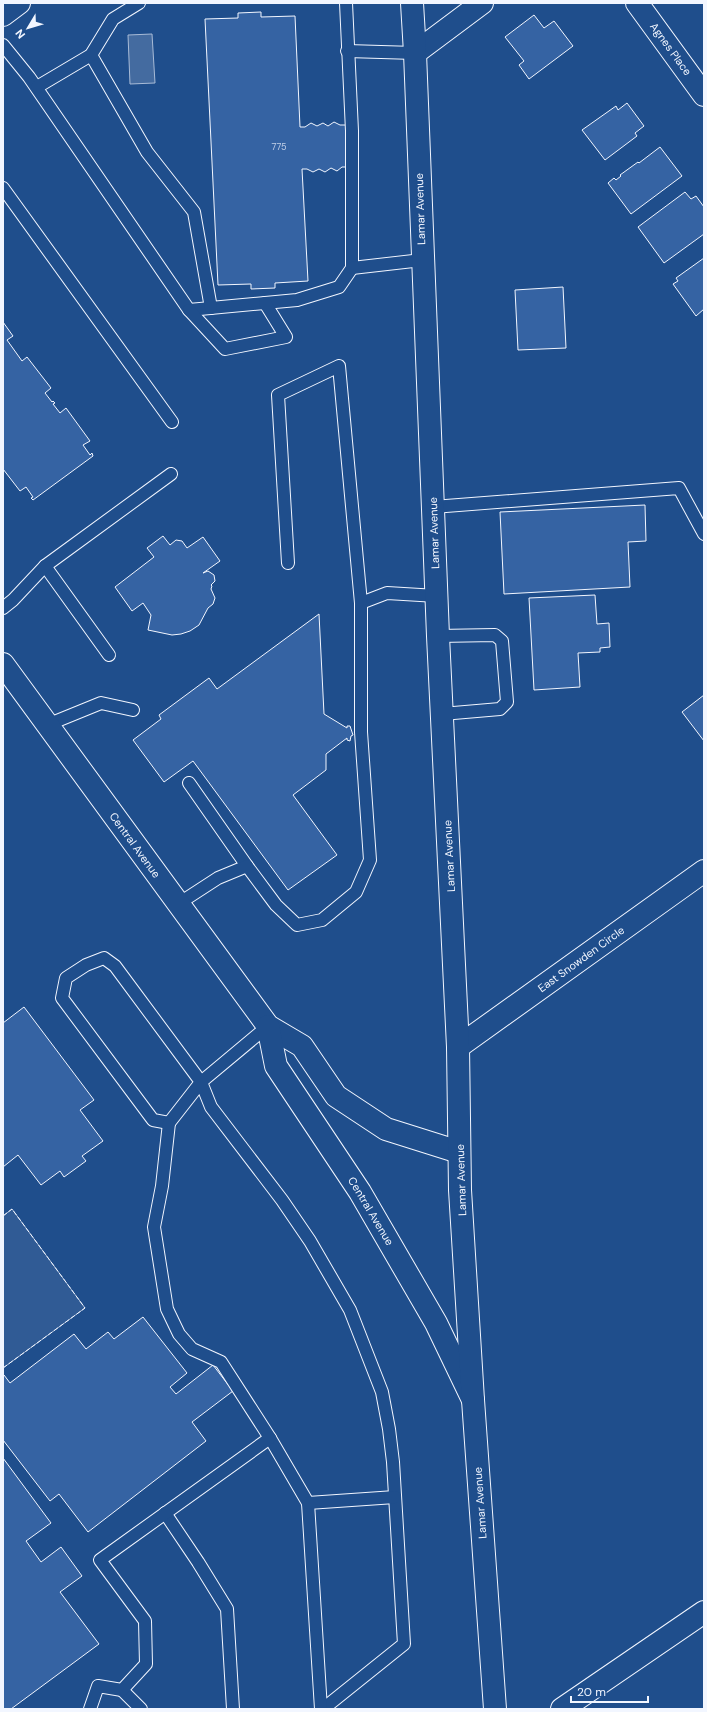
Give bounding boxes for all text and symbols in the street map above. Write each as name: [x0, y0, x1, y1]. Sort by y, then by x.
north arrow: [8, 8, 48, 48]
street label: Agnes Place: [647, 20, 695, 78]
text: N: [12, 27, 28, 42]
house number: 775: [272, 141, 286, 153]
street label: Lamar Avenue: [412, 173, 428, 245]
street label: Lamar Avenue: [426, 497, 442, 569]
street label: Central Avenue: [107, 810, 163, 880]
street label: Lamar Avenue: [440, 820, 458, 892]
street label: East Snowden Circle: [535, 923, 627, 995]
street label: Lamar Avenue: [453, 1144, 469, 1216]
street label: Central Avenue: [345, 1174, 397, 1248]
street label: Lamar Avenue: [471, 1467, 489, 1539]
scale bar: [571, 1678, 648, 1704]
text: 20 m: [577, 1684, 606, 1700]

